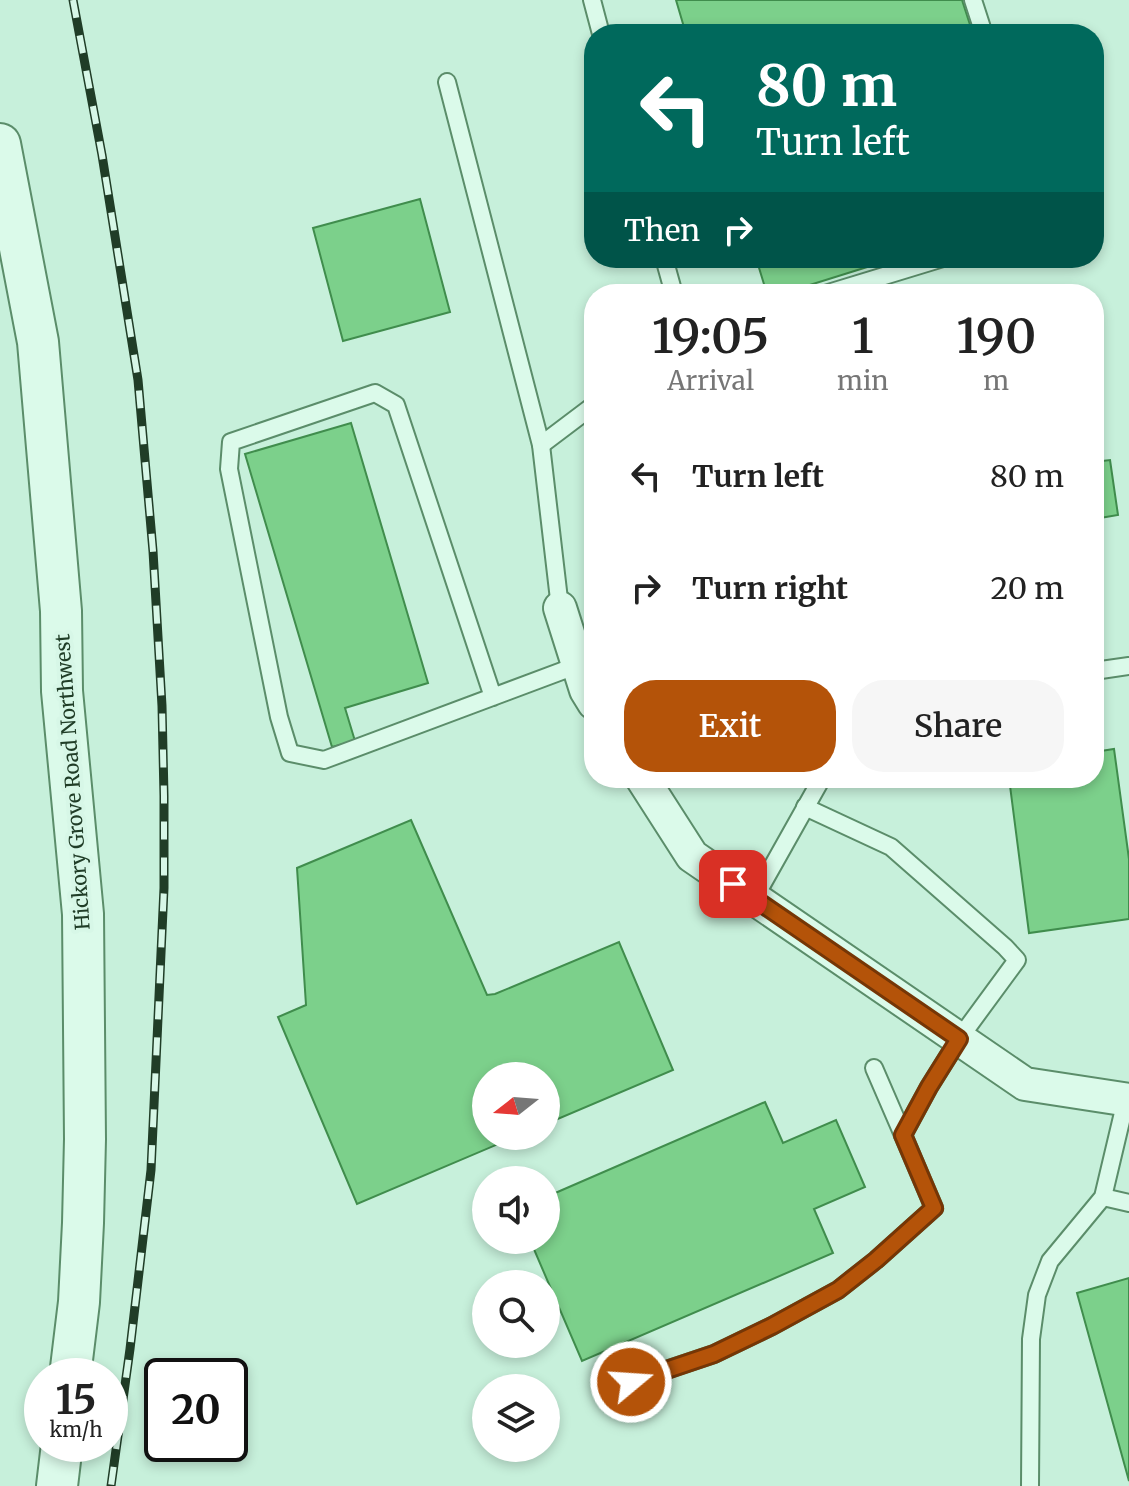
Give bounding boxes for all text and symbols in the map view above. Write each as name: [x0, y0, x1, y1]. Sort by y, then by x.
text: 80 m: [756, 51, 897, 121]
icon: left: [624, 56, 728, 160]
text: Turn left: [756, 120, 910, 165]
icon: right: [716, 208, 760, 252]
text: Then: [624, 211, 700, 249]
text: 19:05: [652, 306, 769, 366]
text: 1: [852, 306, 874, 366]
text: 190: [956, 306, 1036, 366]
text: Arrival: [667, 364, 754, 397]
text: min: [837, 364, 889, 397]
text: m: [983, 364, 1009, 397]
icon: left: [624, 454, 668, 498]
text: Turn left: [692, 457, 824, 495]
text: 80 m: [990, 457, 1064, 495]
icon: right: [624, 566, 668, 610]
text: Turn right: [692, 569, 848, 607]
text: 20 m: [991, 569, 1064, 607]
street label: Hickory Grove Road Northwest: [49, 633, 95, 931]
button: Exit: [624, 680, 836, 772]
button: Share: [852, 680, 1064, 772]
pin: [699, 850, 767, 918]
icon: arrive: [711, 862, 755, 906]
north arrow: [472, 1062, 560, 1150]
map controls: [472, 1062, 560, 1462]
button: sound: [472, 1166, 560, 1254]
button: search: [472, 1270, 560, 1358]
position arrow: [589, 1340, 673, 1424]
speed limit sign: 20: [144, 1358, 248, 1462]
button: layers: [472, 1374, 560, 1462]
text: 15: [56, 1375, 96, 1425]
text: km/h: [50, 1417, 102, 1442]

